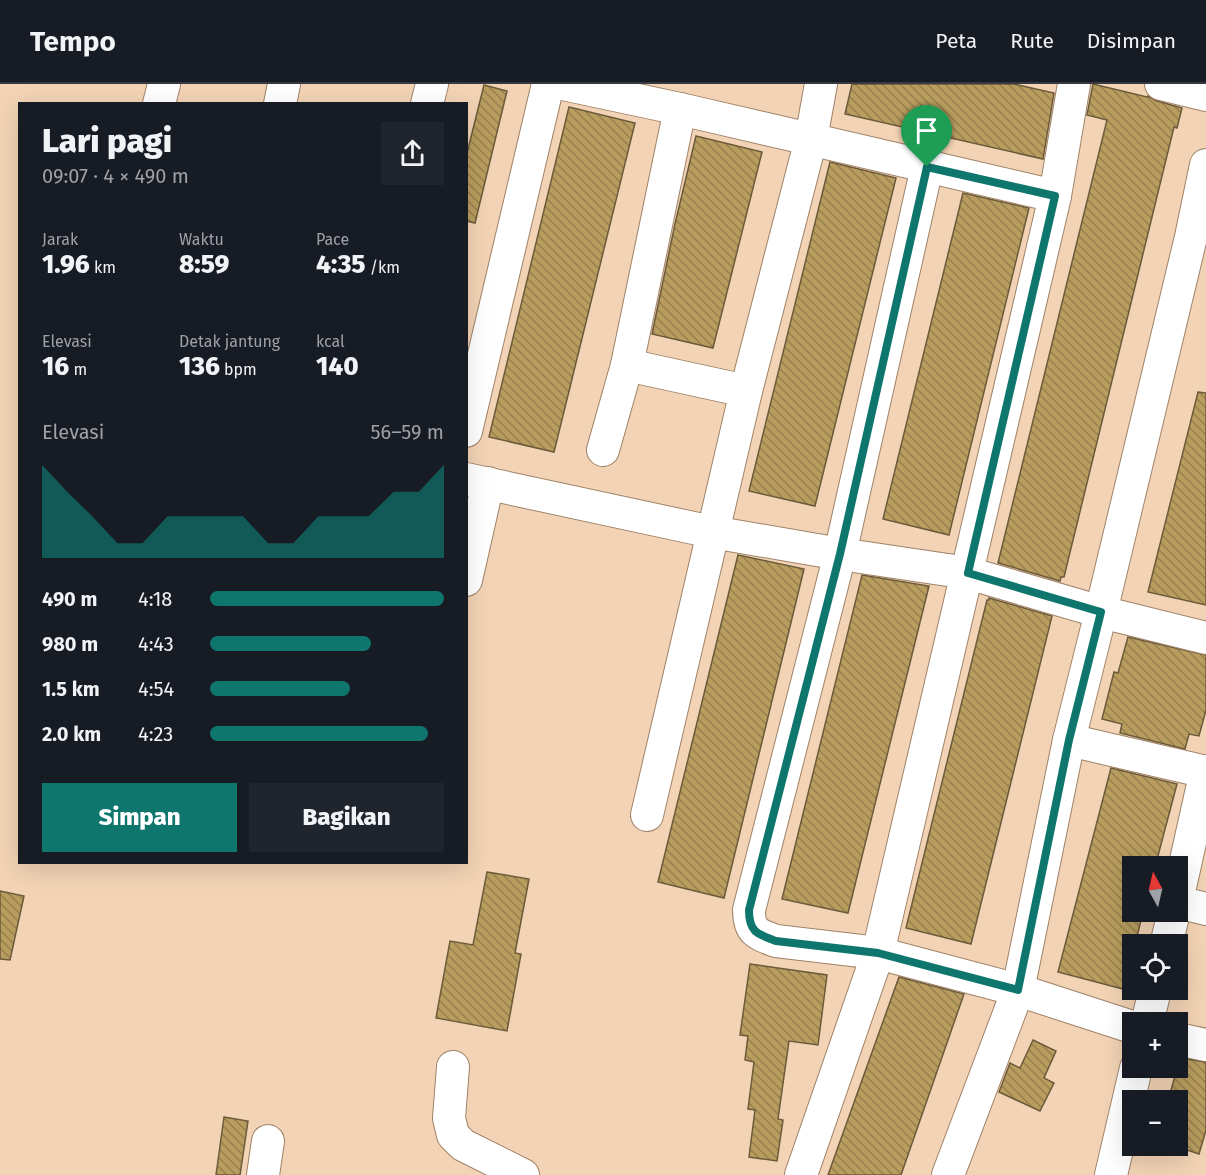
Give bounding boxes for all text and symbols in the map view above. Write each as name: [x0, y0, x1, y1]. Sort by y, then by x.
text: Tempo: [30, 25, 116, 58]
text: Peta: [935, 28, 977, 54]
text: Rute: [1010, 28, 1054, 54]
text: Disimpan: [1087, 28, 1176, 54]
pin: [901, 105, 952, 167]
icon: arrive: [910, 114, 943, 147]
text: Lari pagi: [42, 121, 172, 161]
button: share: [381, 122, 444, 185]
text: 09:07 · 4 × 490 m: [42, 164, 189, 188]
text: Jarak: [42, 230, 78, 249]
text: Waktu: [179, 230, 224, 249]
text: Pace: [316, 230, 349, 249]
text: 1.96: [42, 249, 90, 280]
text: 8:59: [179, 249, 229, 280]
text: 4:35: [316, 249, 366, 280]
text: km: [90, 258, 116, 277]
text: /km: [366, 258, 400, 277]
text: Elevasi: [42, 332, 92, 351]
text: Detak jantung: [179, 332, 280, 351]
text: kcal: [316, 332, 345, 351]
text: 16: [42, 351, 69, 382]
text: 136: [179, 351, 220, 382]
text: 140: [316, 351, 359, 382]
text: m: [69, 360, 87, 379]
text: bpm: [220, 360, 257, 379]
text: Elevasi: [42, 420, 104, 444]
text: 56–59 m: [370, 420, 444, 444]
text: 490 m: [42, 587, 97, 611]
text: 4:18: [138, 587, 172, 611]
text: 980 m: [42, 632, 98, 656]
text: 4:43: [138, 632, 174, 656]
text: 1.5 km: [42, 677, 100, 701]
text: 4:54: [138, 677, 174, 701]
text: 2.0 km: [42, 722, 101, 746]
text: 4:23: [138, 722, 173, 746]
button: Simpan: [42, 783, 237, 852]
button: Bagikan: [249, 783, 444, 852]
north arrow: [1122, 856, 1188, 922]
map controls: [1122, 856, 1188, 1156]
button: locate: [1122, 934, 1188, 1000]
button: +: [1122, 1012, 1188, 1078]
button: −: [1122, 1090, 1188, 1156]

